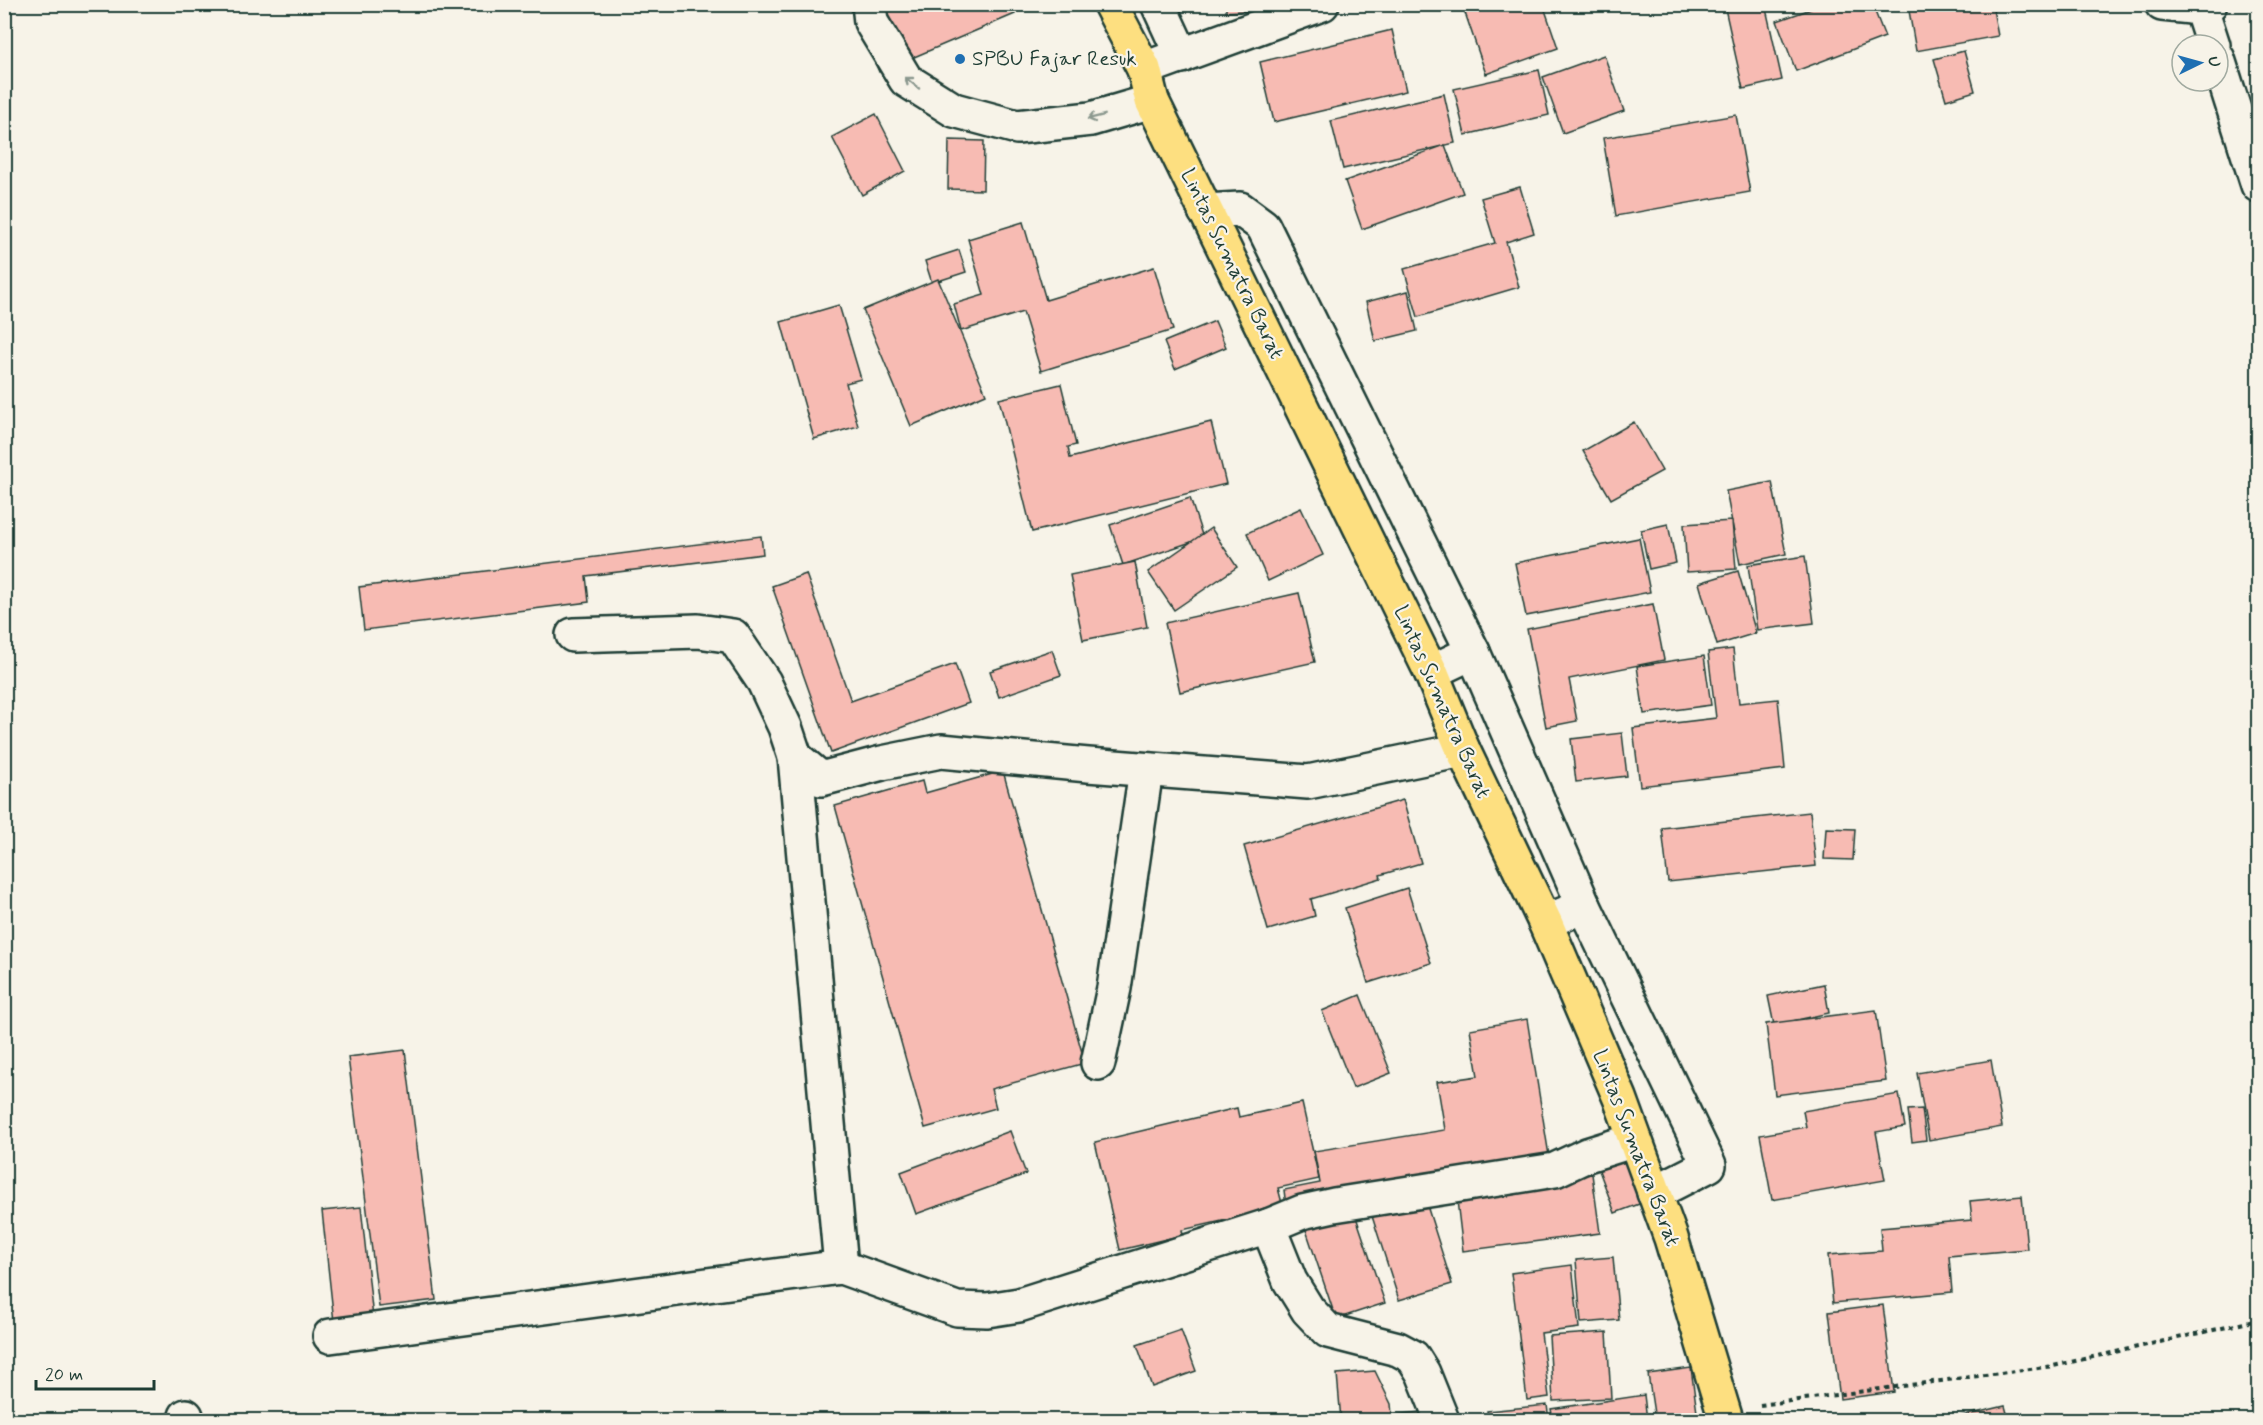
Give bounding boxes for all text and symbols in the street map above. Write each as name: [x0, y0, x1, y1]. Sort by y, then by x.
north arrow: [2170, 33, 2230, 93]
place label: SPBU Fajar Resuk: [972, 45, 1137, 73]
marker: SPBU Fajar Resuk: [953, 52, 967, 66]
text: U: [2203, 56, 2224, 68]
one-way arrow: [904, 77, 920, 90]
one-way arrow: [1086, 111, 1105, 123]
street label: Lintas Sumatra Barat: [1174, 164, 1290, 364]
street label: Lintas Sumatra Barat: [1387, 601, 1497, 803]
street label: Lintas Sumatra Barat: [1586, 1046, 1687, 1251]
scale bar: [36, 1353, 154, 1391]
text: 20 m: [45, 1363, 83, 1387]

